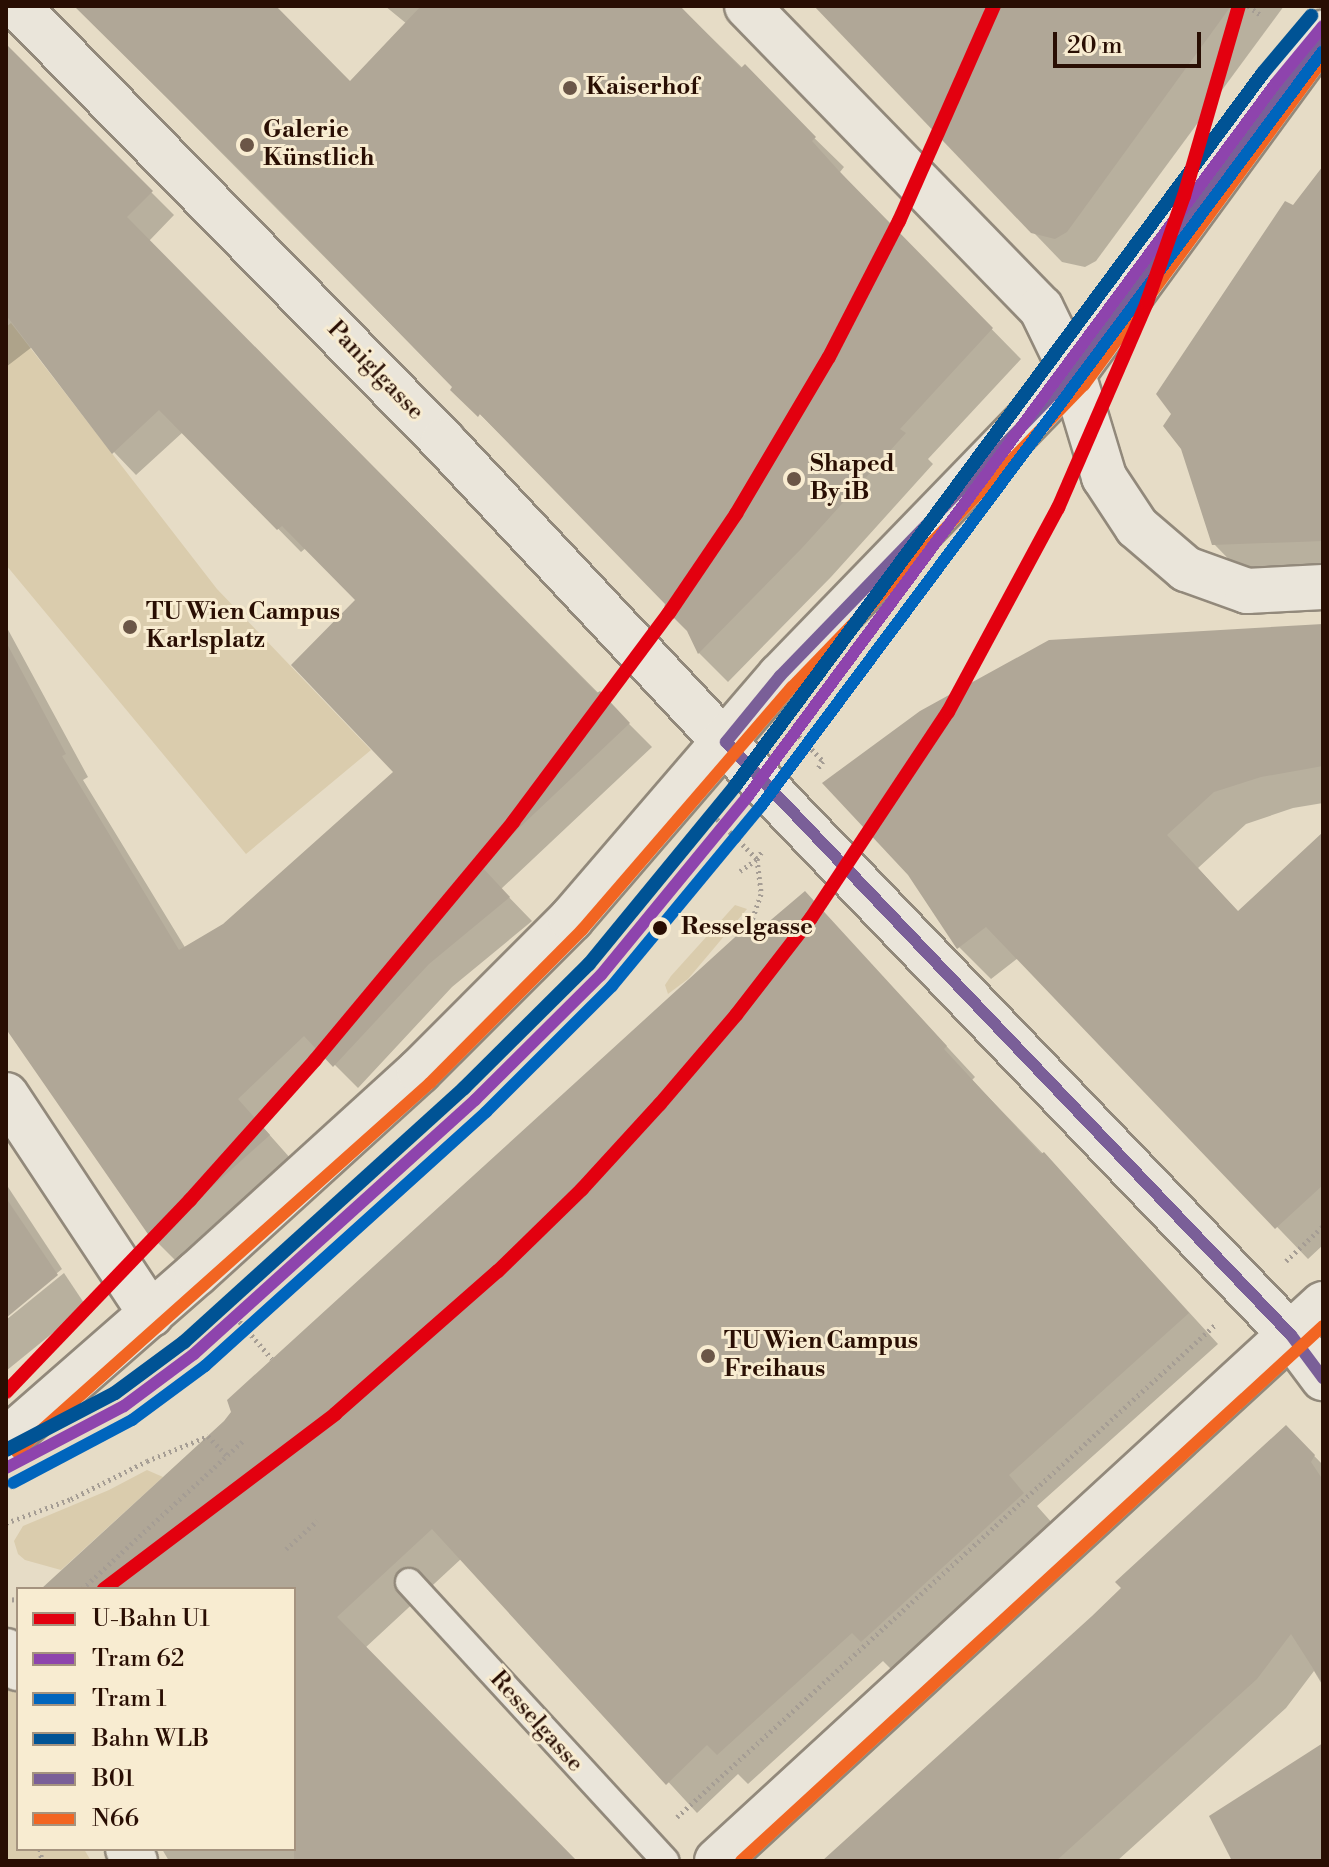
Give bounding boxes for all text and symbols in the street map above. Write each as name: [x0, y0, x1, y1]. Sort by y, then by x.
scale bar: [1057, 16, 1205, 66]
text: 20 m: [1067, 31, 1123, 61]
place label: Kaiserhof: [586, 74, 698, 102]
marker: Kaiserhof: [561, 79, 579, 97]
place label: Galerie Künstlich: [263, 117, 374, 173]
marker: Galerie Künstlich: [238, 136, 256, 154]
street label: Paniglgasse: [321, 315, 429, 427]
place label: Shaped By iB: [810, 451, 895, 507]
marker: Shaped By iB: [785, 470, 803, 488]
place label: TU Wien Campus Karlsplatz: [146, 599, 340, 655]
marker: TU Wien Campus Karlsplatz: [121, 618, 139, 636]
marker: Resselgasse: [646, 914, 674, 942]
place label: Resselgasse: [681, 914, 813, 942]
place label: TU Wien Campus Freihaus: [724, 1328, 918, 1384]
marker: TU Wien Campus Freihaus: [699, 1347, 717, 1365]
legend: [16, 1587, 296, 1851]
text: U-Bahn U1: [92, 1604, 210, 1634]
text: Tram 62: [92, 1644, 184, 1674]
street label: Resselgasse: [483, 1665, 589, 1779]
text: Tram 1: [92, 1684, 167, 1714]
text: Bahn WLB: [92, 1724, 209, 1754]
text: B01: [92, 1764, 134, 1794]
text: N66: [92, 1804, 139, 1834]

